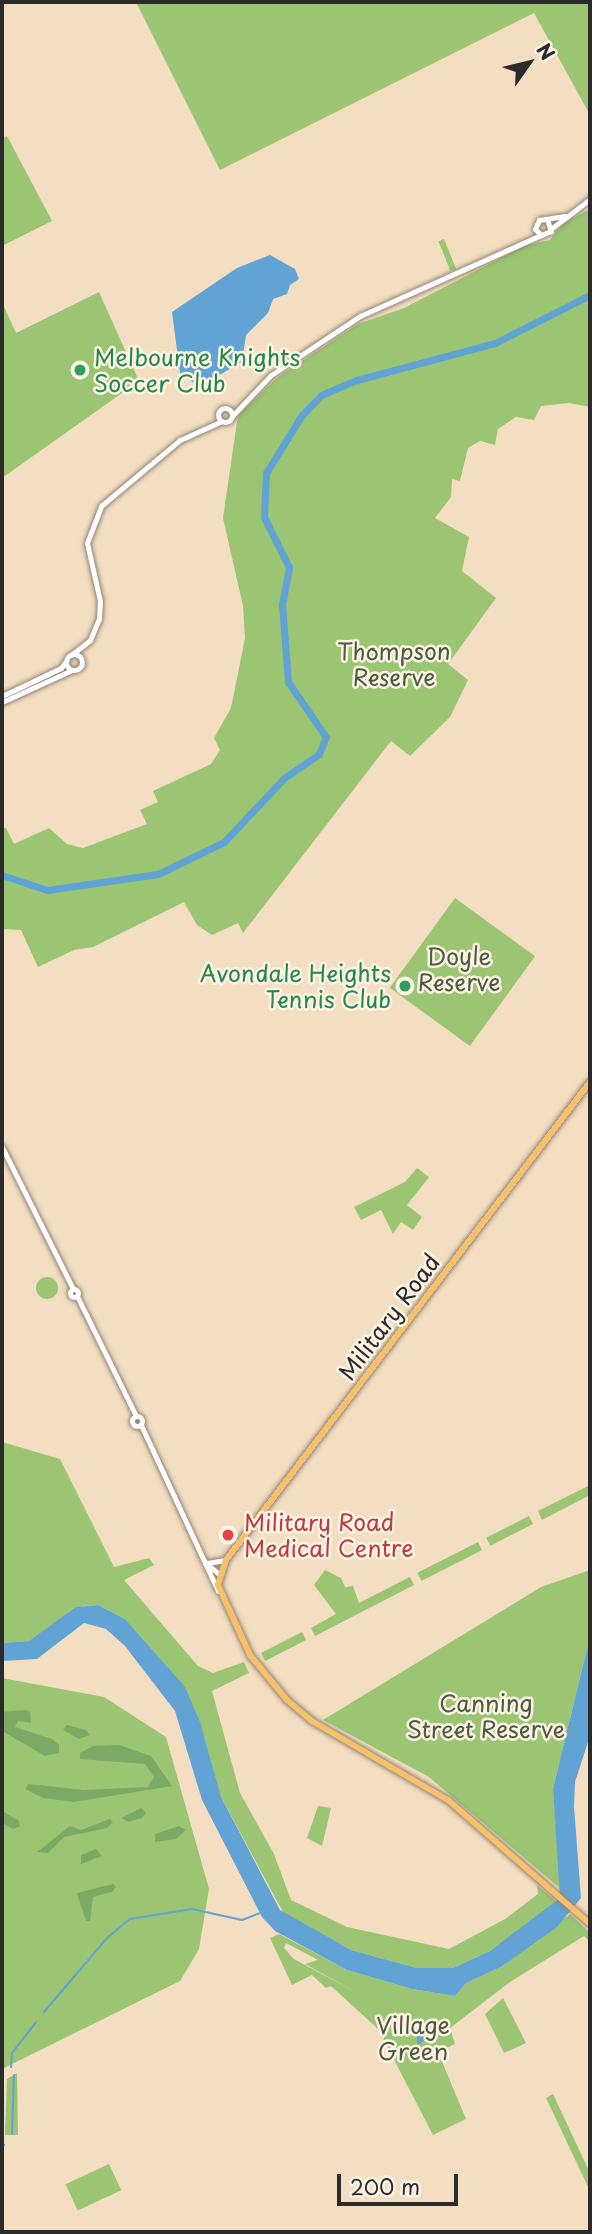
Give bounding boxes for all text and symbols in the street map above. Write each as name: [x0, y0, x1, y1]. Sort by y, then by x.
north arrow: [494, 28, 564, 98]
text: N: [531, 37, 562, 65]
place label: Melbourne Knights Soccer Club: [94, 343, 301, 397]
marker: Melbourne Knights Soccer Club: [72, 362, 88, 378]
park label: Thompson Reserve: [337, 637, 451, 691]
park label: Doyle Reserve: [417, 942, 501, 996]
place label: Avondale Heights Tennis Club: [199, 959, 391, 1013]
marker: Avondale Heights Tennis Club: [397, 978, 413, 994]
street label: Military Road: [333, 1249, 445, 1385]
place label: Military Road Medical Centre: [244, 1508, 413, 1562]
marker: Military Road Medical Centre: [218, 1525, 238, 1545]
park label: Canning Street Reserve: [406, 1689, 566, 1743]
park label: Village Green: [376, 2011, 450, 2065]
scale bar: [340, 2160, 461, 2204]
text: 200 m: [350, 2170, 420, 2202]

